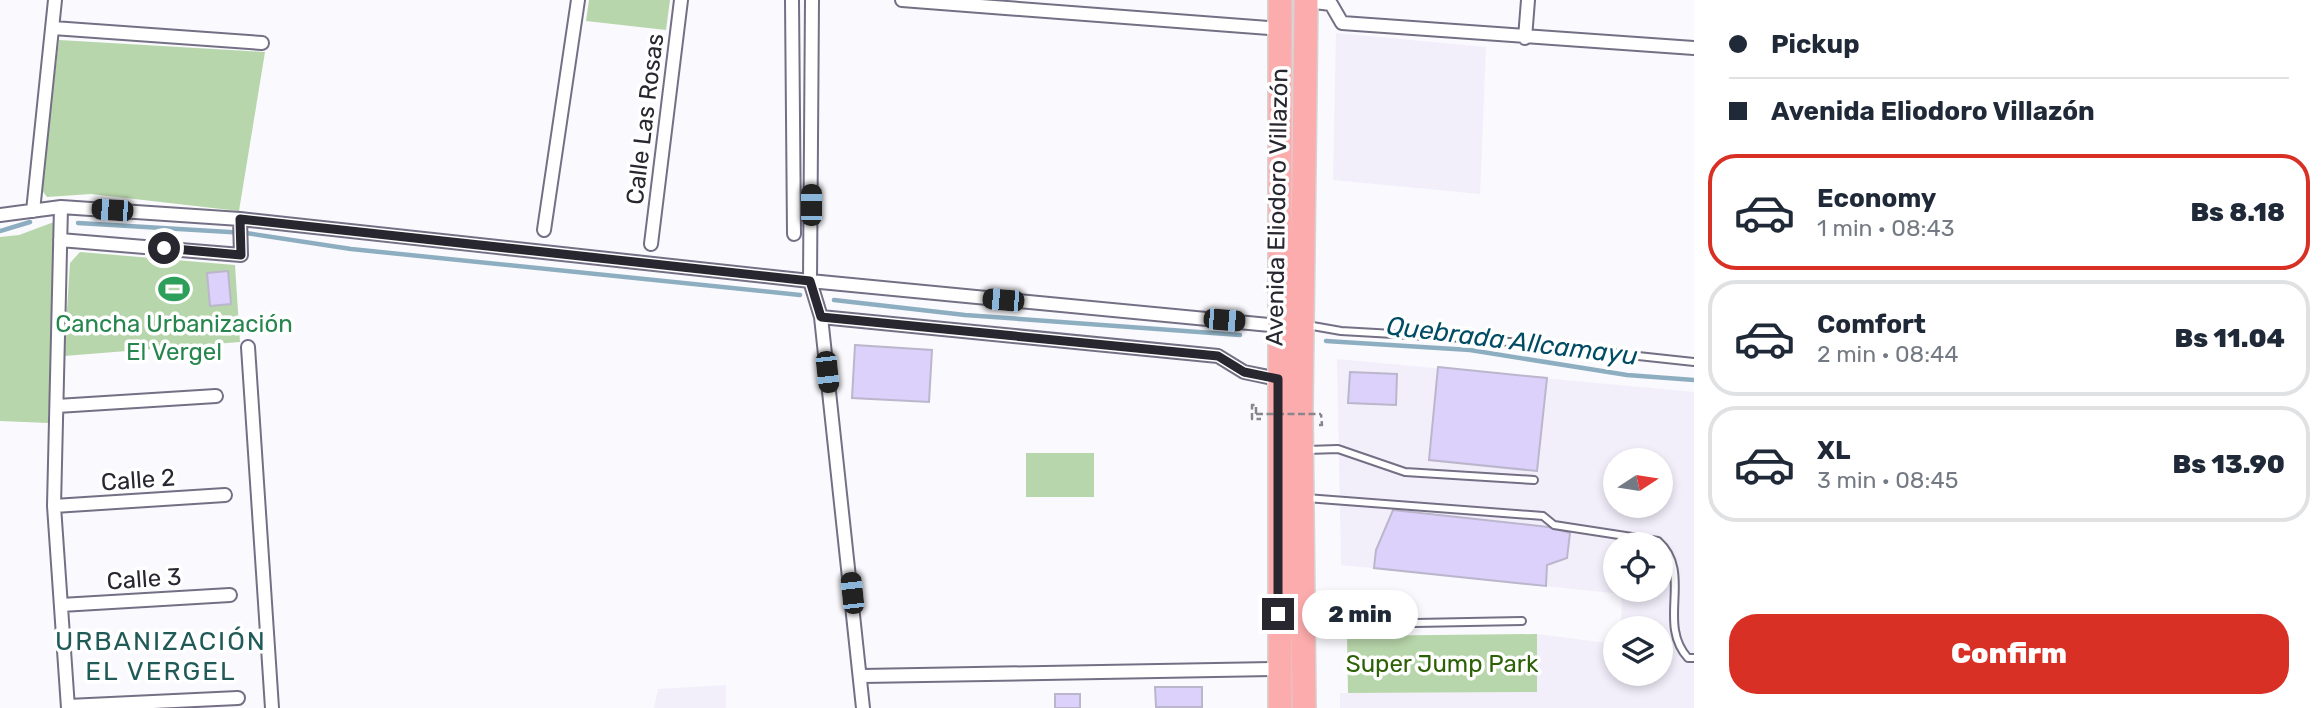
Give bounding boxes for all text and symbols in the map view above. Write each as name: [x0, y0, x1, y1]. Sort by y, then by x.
text: Pickup: [1771, 29, 1860, 60]
street label: Calle Las Rosas: [621, 32, 669, 206]
street label: Avenida Eliodoro Villazón: [1261, 68, 1293, 346]
text: Avenida Eliodoro Villazón: [1771, 96, 2095, 127]
icon: car: [1733, 181, 1796, 244]
text: Economy: [1817, 183, 1936, 214]
car: [801, 184, 822, 226]
text: Bs 8.18: [2190, 197, 2285, 228]
car: [91, 198, 134, 222]
text: 1 min · 08:43: [1817, 214, 1955, 242]
route start: [148, 232, 180, 264]
sports icon: Cancha Urbanización El Vergel: [157, 272, 191, 306]
car: [982, 288, 1025, 312]
icon: car: [1733, 307, 1796, 370]
car: [1203, 308, 1246, 332]
text: Comfort: [1817, 309, 1926, 340]
place label: Cancha Urbanización El Vergel: [55, 310, 293, 366]
water label: Quebrada Allcamayu: [1384, 310, 1640, 372]
text: Bs 11.04: [2175, 323, 2285, 354]
text: 2 min · 08:44: [1817, 340, 1959, 368]
car: [815, 350, 840, 394]
icon: car: [1733, 433, 1796, 496]
text: XL: [1817, 435, 1850, 466]
north arrow: [1603, 448, 1673, 518]
map controls: [1603, 448, 1673, 686]
text: Bs 13.90: [2173, 449, 2285, 480]
street label: Calle 2: [100, 463, 176, 497]
text: 3 min · 08:45: [1817, 466, 1958, 494]
button: locate: [1603, 532, 1673, 602]
street label: Calle 3: [106, 562, 182, 596]
car: [840, 571, 865, 615]
callout: 2 min: [1302, 590, 1418, 638]
route end: [1262, 598, 1294, 630]
text: 2 min: [1328, 600, 1392, 628]
button: Confirm: [1729, 614, 2289, 694]
button: layers: [1603, 616, 1673, 686]
district label: URBANIZACIÓN EL VERGEL: [55, 626, 267, 687]
park label: Super Jump Park: [1346, 650, 1539, 678]

